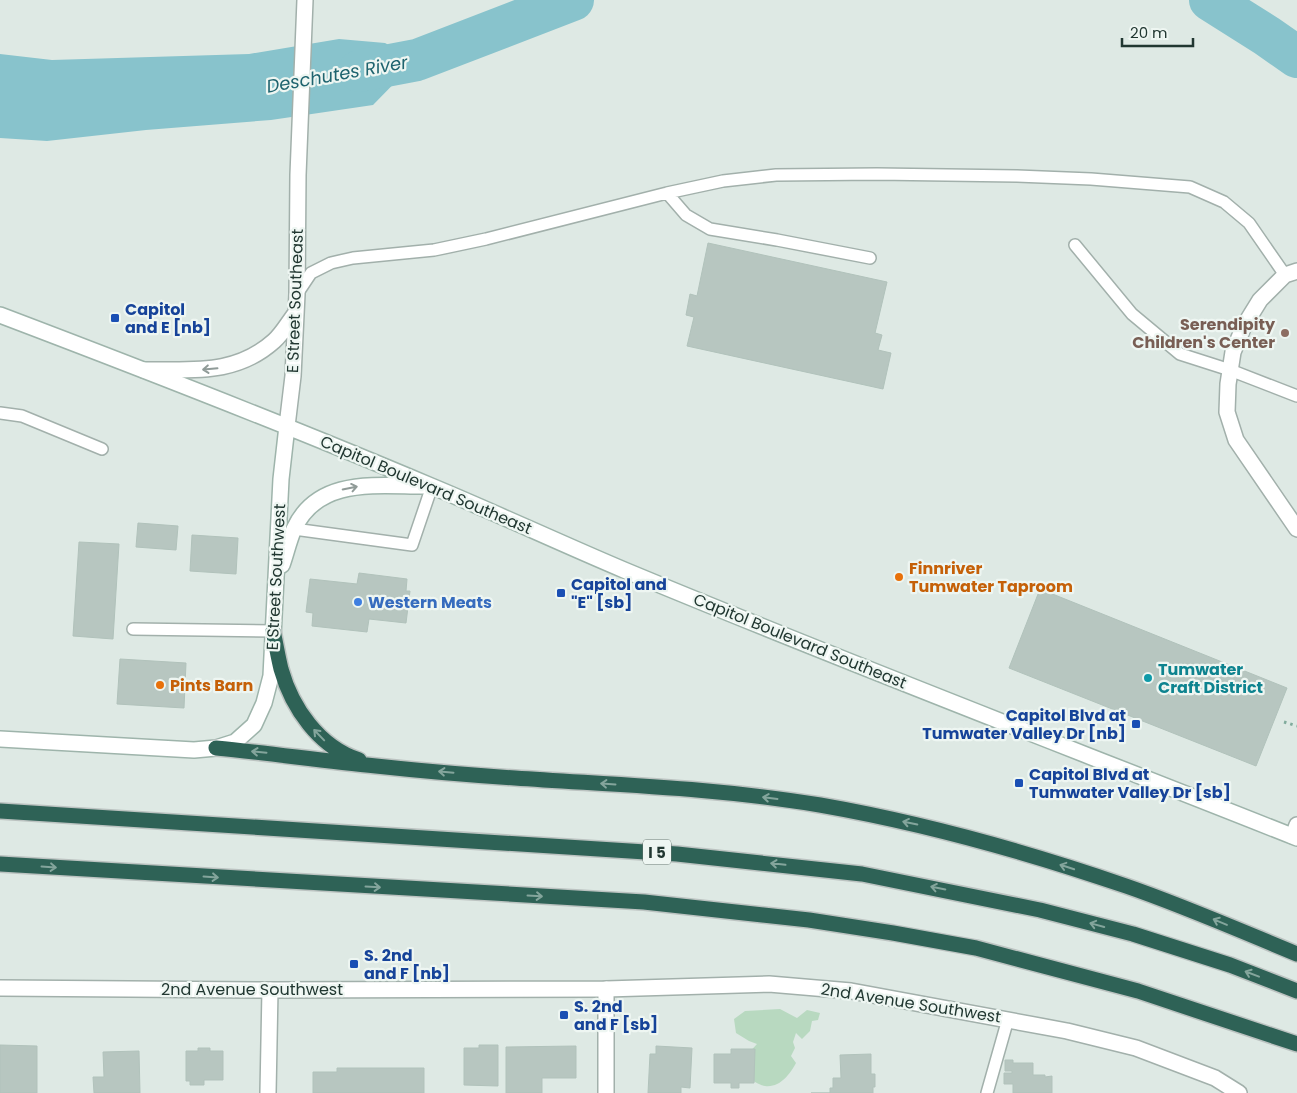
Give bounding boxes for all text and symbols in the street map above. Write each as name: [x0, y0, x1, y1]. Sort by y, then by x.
scale bar: [1122, 15, 1193, 47]
text: 20 m: [1130, 22, 1168, 43]
water label: Deschutes River: [264, 49, 411, 99]
street label: E Street Southeast: [281, 228, 309, 374]
place label: Capitol and E [nb]: [125, 298, 211, 339]
marker: Capitol and E [nb]: [109, 312, 121, 324]
place label: Serendipity Children's Center: [1132, 313, 1276, 354]
marker: Serendipity Children's Center: [1279, 327, 1291, 339]
one-way arrow: [202, 364, 218, 373]
street label: Capitol Boulevard Southeast: [317, 430, 536, 540]
one-way arrow: [342, 483, 358, 492]
street label: E Street Southwest: [261, 503, 291, 651]
place label: Finnriver Tumwater Taproom: [909, 557, 1073, 598]
marker: Finnriver Tumwater Taproom: [893, 571, 905, 583]
place label: Capitol and "E" [sb]: [571, 573, 667, 614]
marker: Capitol and "E" [sb]: [555, 587, 567, 599]
street label: Capitol Boulevard Southeast: [690, 588, 910, 694]
place label: Western Meats: [368, 591, 492, 614]
marker: Western Meats: [352, 596, 364, 608]
place label: Tumwater Craft District: [1158, 658, 1263, 699]
marker: Tumwater Craft District: [1142, 672, 1154, 684]
place label: Pints Barn: [170, 674, 253, 697]
marker: Pints Barn: [154, 679, 166, 691]
place label: Capitol Blvd at Tumwater Valley Dr [nb]: [922, 704, 1126, 745]
marker: Capitol Blvd at Tumwater Valley Dr [nb]: [1130, 718, 1142, 730]
one-way arrow: [313, 729, 325, 741]
one-way arrow: [251, 748, 267, 757]
place label: Capitol Blvd at Tumwater Valley Dr [sb]: [1029, 763, 1231, 804]
one-way arrow: [439, 768, 455, 777]
marker: Capitol Blvd at Tumwater Valley Dr [sb]: [1013, 777, 1025, 789]
one-way arrow: [601, 780, 617, 789]
one-way arrow: [763, 793, 779, 803]
one-way arrow: [903, 818, 919, 827]
road number: I 5: [643, 840, 671, 864]
one-way arrow: [770, 859, 786, 869]
one-way arrow: [1059, 862, 1075, 872]
one-way arrow: [40, 863, 56, 872]
one-way arrow: [203, 873, 219, 882]
one-way arrow: [365, 883, 381, 892]
one-way arrow: [931, 883, 947, 893]
one-way arrow: [527, 892, 543, 901]
one-way arrow: [1213, 916, 1228, 926]
one-way arrow: [1089, 920, 1105, 929]
place label: S. 2nd and F [nb]: [364, 944, 450, 985]
marker: S. 2nd and F [nb]: [348, 958, 360, 970]
one-way arrow: [1244, 969, 1260, 978]
street label: 2nd Avenue Southwest: [819, 977, 1003, 1029]
street label: 2nd Avenue Southwest: [161, 978, 343, 1001]
place label: S. 2nd and F [sb]: [574, 995, 658, 1036]
marker: S. 2nd and F [sb]: [558, 1009, 570, 1021]

